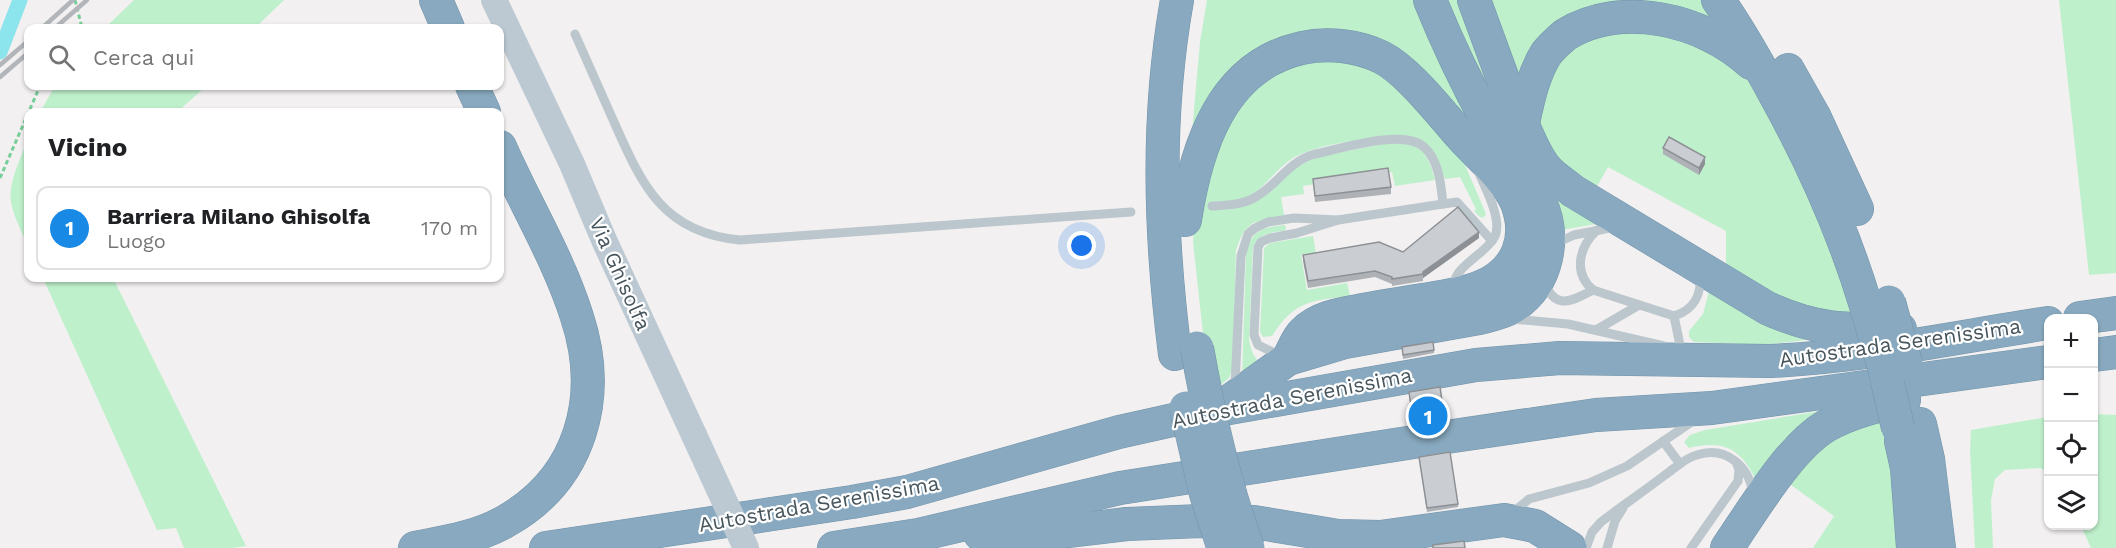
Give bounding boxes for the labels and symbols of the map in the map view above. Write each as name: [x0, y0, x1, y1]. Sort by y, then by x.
street label: Via Ghisolfa: [584, 213, 657, 334]
your location: [1067, 231, 1096, 260]
street label: Autostrada Serenissima: [1777, 313, 2023, 372]
street label: Autostrada Serenissima: [1170, 362, 1414, 433]
pin: 1: [1408, 394, 1448, 438]
street label: Autostrada Serenissima: [697, 470, 941, 537]

